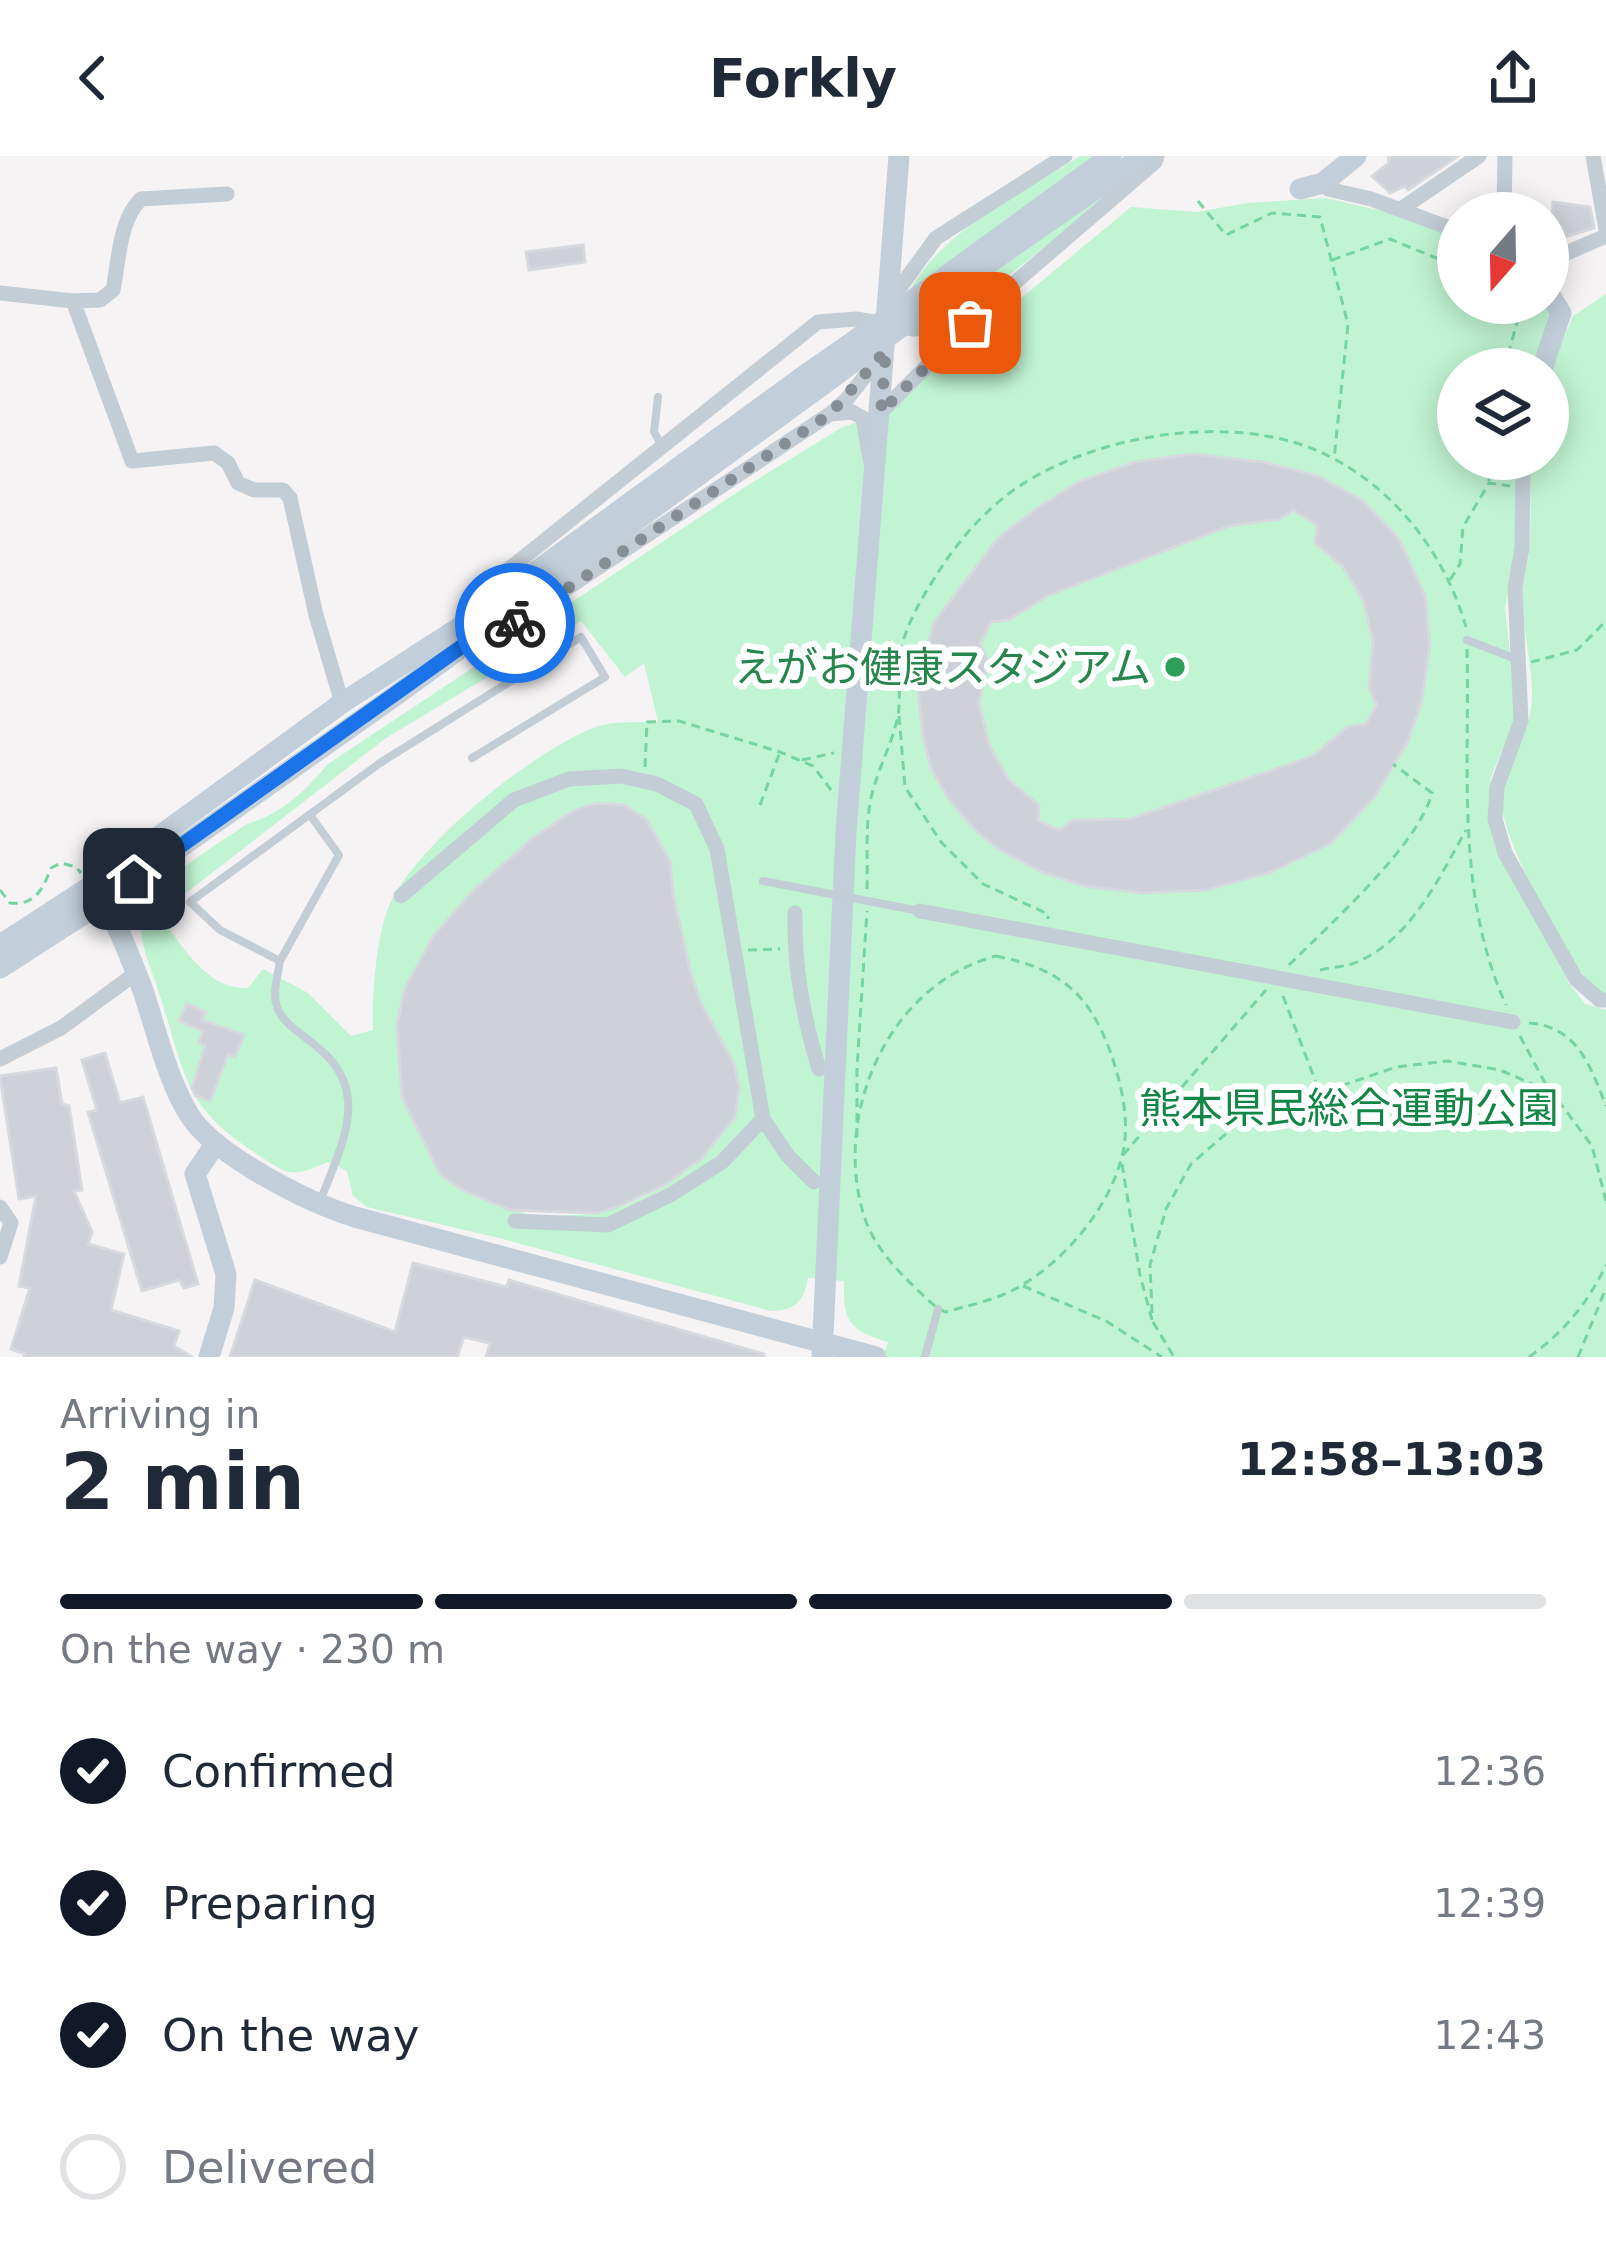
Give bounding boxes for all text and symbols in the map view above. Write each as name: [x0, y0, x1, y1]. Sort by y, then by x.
icon: back: [60, 45, 126, 111]
icon: share: [1480, 45, 1546, 111]
text: Forkly: [709, 47, 897, 110]
north arrow: [1437, 192, 1569, 324]
map controls: [1437, 192, 1569, 480]
pin: [919, 272, 1021, 374]
icon: bag: [937, 290, 1003, 356]
button: layers: [1437, 348, 1569, 480]
courier: [455, 563, 575, 683]
icon: bike: [482, 590, 548, 656]
place label: えがお健康スタジアム: [734, 643, 1151, 692]
marker: えがお健康スタジアム: [1162, 654, 1188, 680]
pin: [83, 828, 185, 930]
icon: home: [101, 846, 167, 912]
park label: 熊本県民総合運動公園: [1139, 1084, 1559, 1133]
text: Arriving in: [60, 1392, 260, 1437]
text: 12:58–13:03: [1237, 1433, 1546, 1486]
text: 2 min: [60, 1437, 305, 1527]
text: On the way · 230 m: [60, 1627, 445, 1672]
icon: check: [60, 1738, 126, 1804]
text: Confirmed: [162, 1745, 396, 1798]
text: 12:36: [1434, 1749, 1546, 1794]
icon: check: [60, 1870, 126, 1936]
text: Preparing: [162, 1877, 378, 1930]
text: 12:39: [1434, 1881, 1546, 1926]
icon: check: [60, 2002, 126, 2068]
text: On the way: [162, 2009, 419, 2062]
text: 12:43: [1434, 2013, 1546, 2058]
text: Delivered: [162, 2141, 377, 2194]

